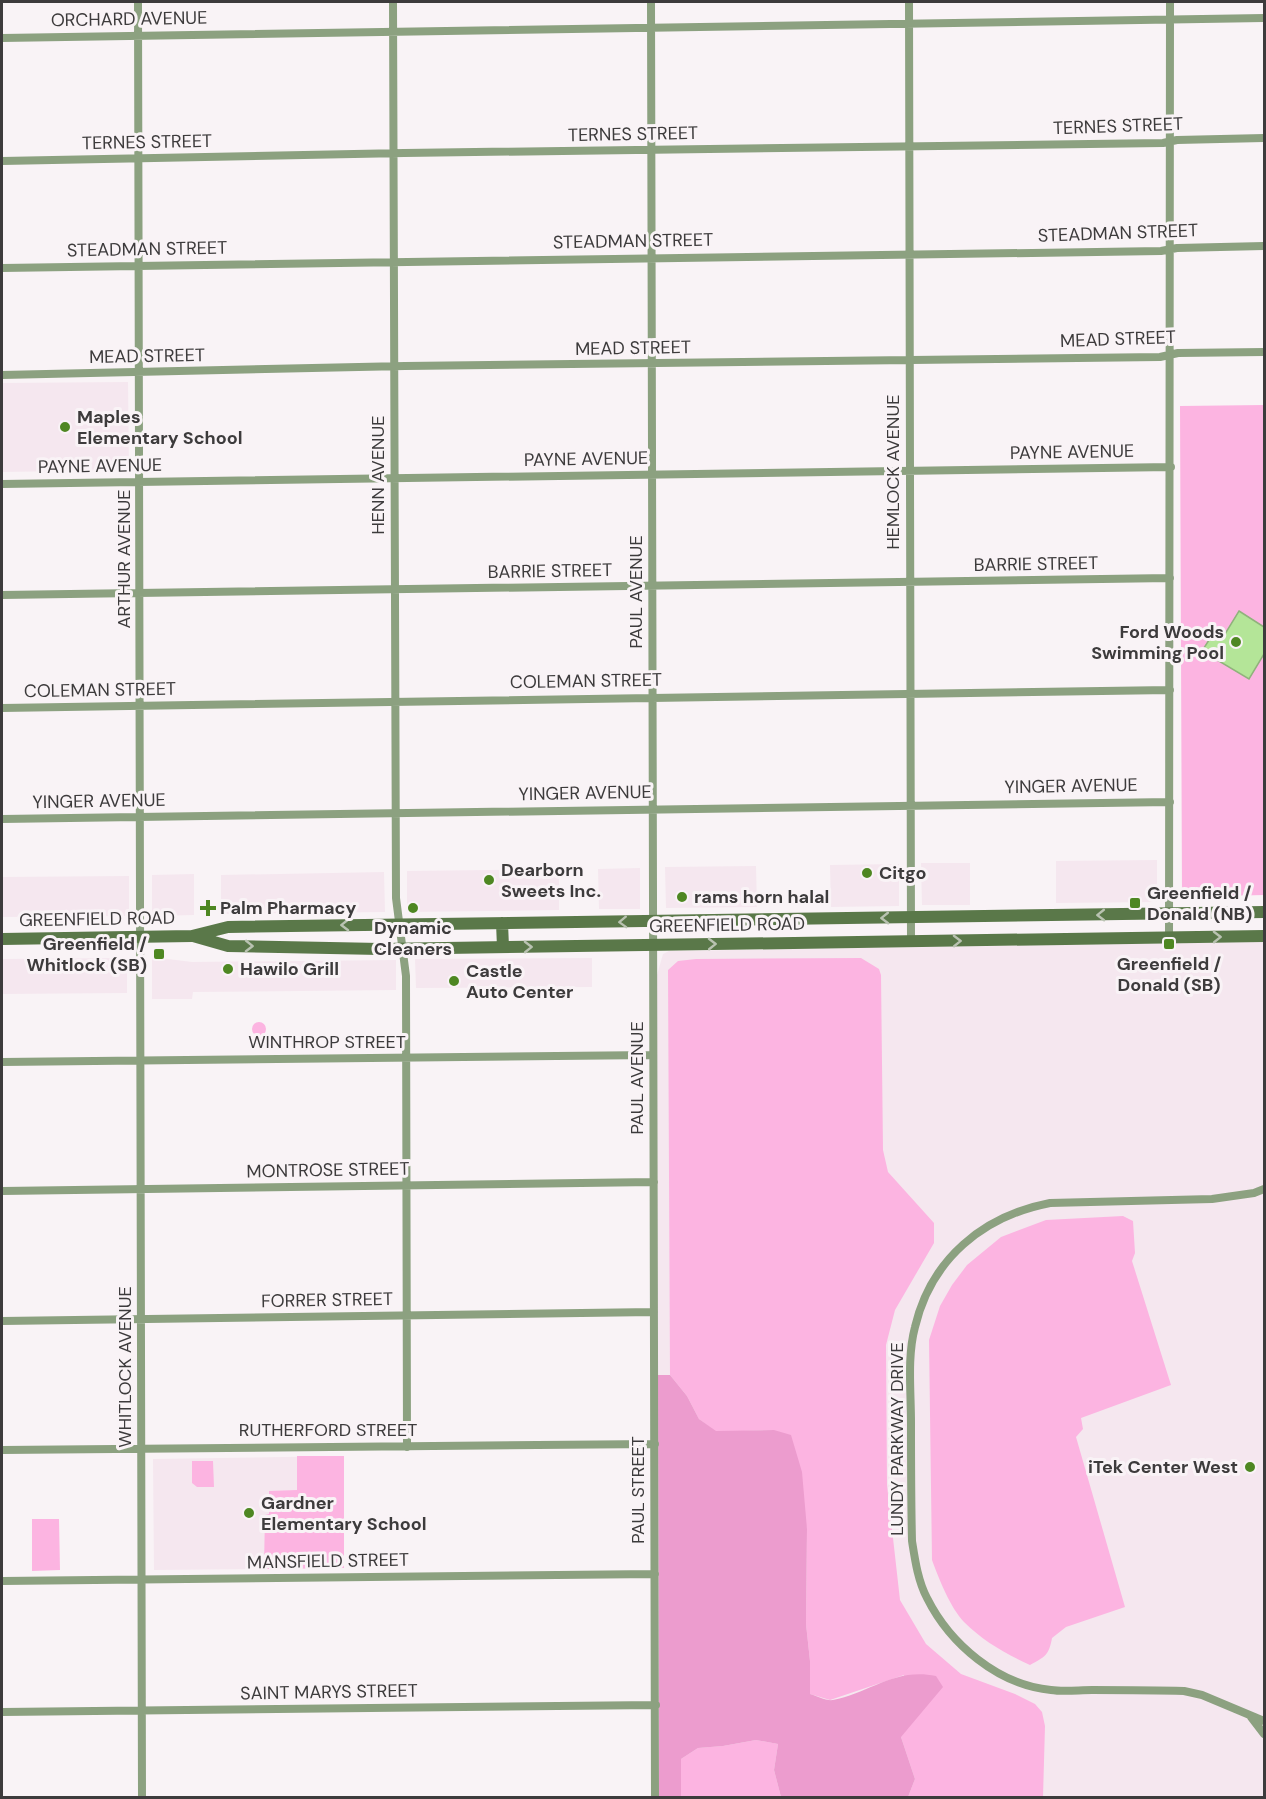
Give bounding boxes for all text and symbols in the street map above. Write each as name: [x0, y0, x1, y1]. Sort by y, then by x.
street label: ORCHARD AVENUE: [51, 6, 207, 32]
street label: TERNES STREET: [1053, 112, 1183, 140]
street label: TERNES STREET: [568, 121, 698, 147]
street label: TERNES STREET: [82, 129, 212, 155]
street label: STEADMAN STREET: [1037, 218, 1199, 248]
street label: STEADMAN STREET: [553, 228, 713, 254]
street label: STEADMAN STREET: [67, 236, 227, 262]
street label: MEAD STREET: [1060, 325, 1176, 353]
street label: MEAD STREET: [575, 335, 691, 361]
street label: MEAD STREET: [89, 343, 205, 369]
street label: HEMLOCK AVENUE: [881, 395, 905, 549]
place label: Maples Elementary School: [77, 405, 243, 450]
street label: HENN AVENUE: [366, 416, 390, 534]
marker: Maples Elementary School: [58, 420, 72, 434]
street label: PAYNE AVENUE: [1010, 439, 1134, 465]
street label: PAYNE AVENUE: [524, 446, 648, 472]
street label: PAYNE AVENUE: [38, 453, 162, 479]
street label: ARTHUR AVENUE: [112, 489, 136, 629]
street label: PAUL AVENUE: [624, 535, 648, 649]
street label: BARRIE STREET: [974, 551, 1098, 577]
street label: BARRIE STREET: [488, 558, 612, 584]
place label: Ford Woods Swimming Pool: [1091, 620, 1224, 665]
marker: Ford Woods Swimming Pool: [1229, 635, 1243, 649]
street label: COLEMAN STREET: [510, 668, 662, 694]
street label: COLEMAN STREET: [24, 677, 176, 703]
street label: YINGER AVENUE: [1004, 773, 1138, 799]
street label: YINGER AVENUE: [518, 780, 652, 806]
street label: YINGER AVENUE: [32, 788, 166, 814]
place label: Dearborn Sweets Inc.: [501, 858, 601, 903]
place label: Citgo: [879, 861, 926, 885]
marker: Citgo: [860, 866, 874, 880]
marker: Dearborn Sweets Inc.: [482, 873, 496, 887]
place label: Greenfield / Donald (NB): [1147, 881, 1252, 926]
place label: rams horn halal: [694, 885, 829, 909]
marker: rams horn halal: [675, 890, 689, 904]
place label: Palm Pharmacy: [220, 896, 356, 920]
marker: Greenfield / Donald (NB): [1128, 896, 1142, 910]
marker: Palm Pharmacy: [201, 901, 215, 915]
marker: Dynamic Cleaners: [406, 901, 420, 915]
street label: GREENFIELD ROAD: [19, 906, 175, 932]
one-way arrow: [1097, 908, 1106, 921]
street label: GREENFIELD ROAD: [649, 912, 805, 938]
one-way arrow: [881, 912, 890, 924]
one-way arrow: [619, 915, 628, 928]
place label: Dynamic Cleaners: [374, 916, 452, 961]
one-way arrow: [341, 919, 350, 932]
one-way arrow: [1213, 931, 1222, 943]
place label: Greenfield / Whitlock (SB): [27, 932, 147, 977]
one-way arrow: [952, 935, 961, 947]
one-way arrow: [708, 937, 717, 950]
marker: Greenfield / Donald (SB): [1162, 937, 1176, 951]
one-way arrow: [245, 940, 254, 953]
one-way arrow: [524, 941, 533, 953]
marker: Greenfield / Whitlock (SB): [152, 947, 166, 961]
place label: Greenfield / Donald (SB): [1117, 952, 1221, 997]
place label: Hawilo Grill: [240, 957, 339, 981]
place label: Castle Auto Center: [466, 959, 573, 1004]
marker: Hawilo Grill: [221, 962, 235, 976]
marker: Castle Auto Center: [447, 974, 461, 988]
street label: PAUL AVENUE: [625, 1021, 649, 1135]
street label: WINTHROP STREET: [248, 1030, 406, 1054]
street label: MONTROSE STREET: [246, 1157, 410, 1183]
street label: WHITLOCK AVENUE: [113, 1286, 137, 1448]
street label: FORRER STREET: [261, 1287, 393, 1313]
street label: LUNDY PARKWAY DRIVE: [885, 1342, 909, 1536]
street label: RUTHERFORD STREET: [239, 1418, 417, 1442]
street label: PAUL STREET: [626, 1436, 650, 1544]
place label: iTek Center West: [1088, 1455, 1238, 1479]
marker: iTek Center West: [1243, 1460, 1257, 1474]
place label: Gardner Elementary School: [261, 1491, 427, 1536]
marker: Gardner Elementary School: [242, 1506, 256, 1520]
street label: MANSFIELD STREET: [247, 1548, 409, 1574]
street label: SAINT MARYS STREET: [240, 1678, 418, 1706]

